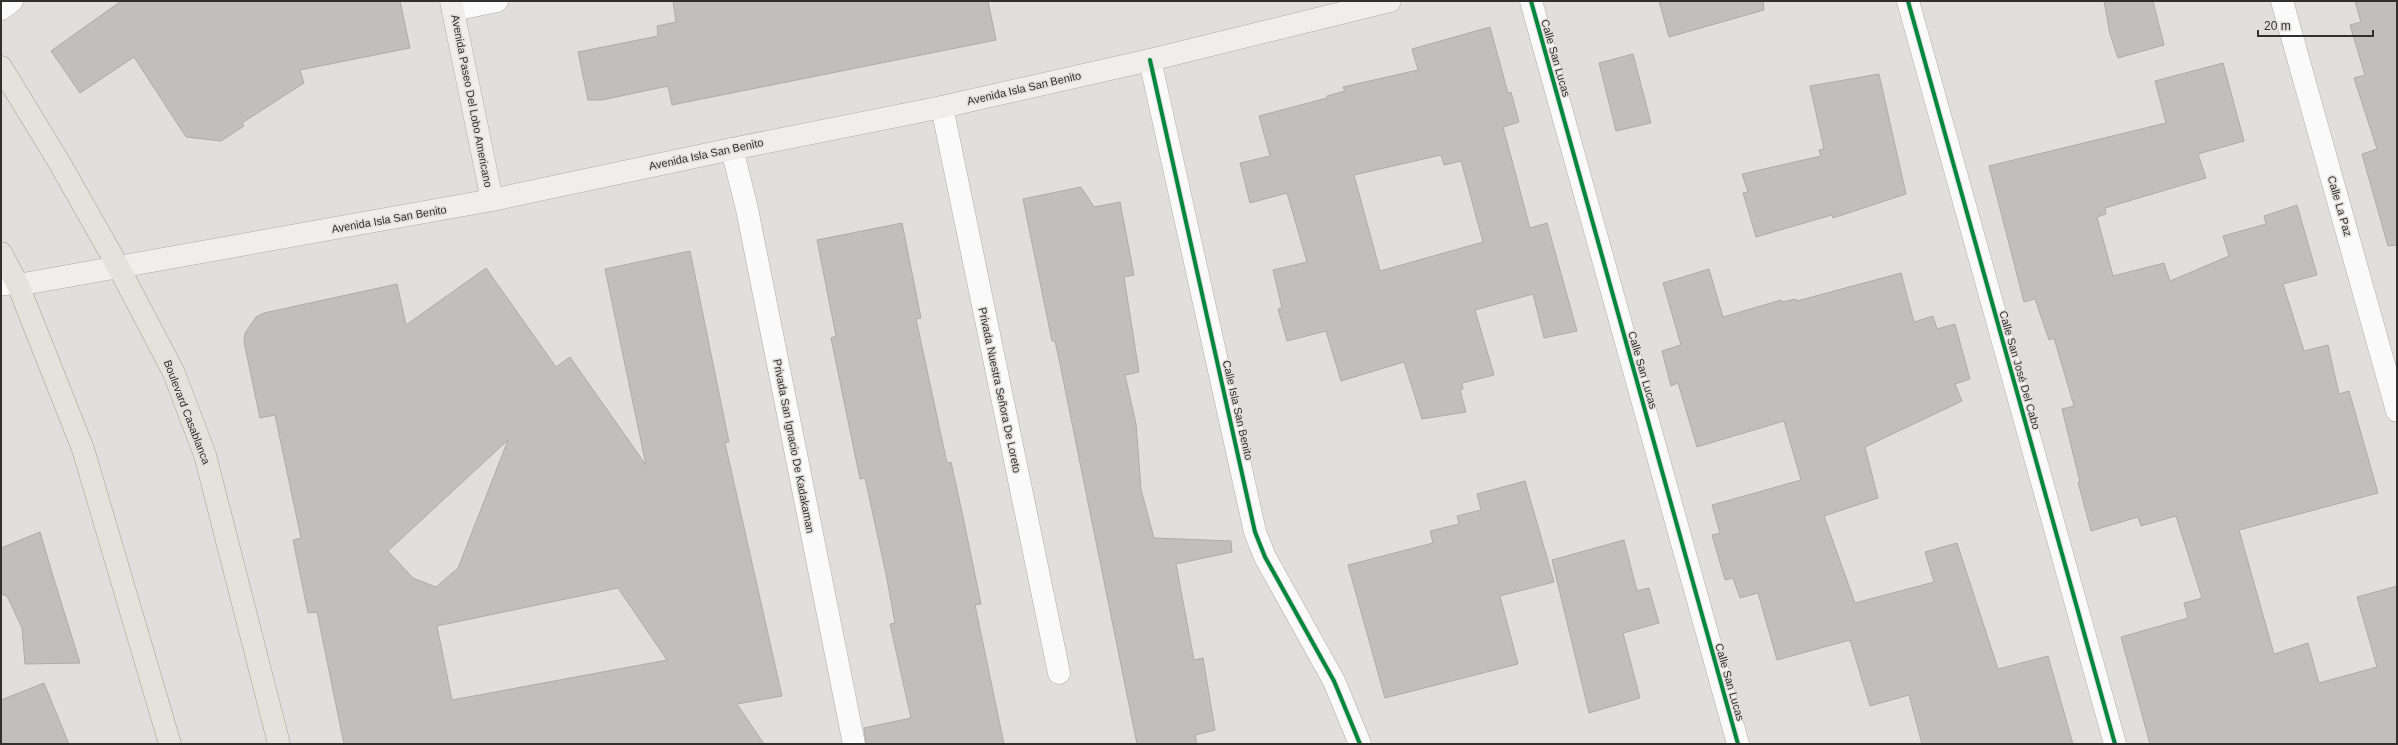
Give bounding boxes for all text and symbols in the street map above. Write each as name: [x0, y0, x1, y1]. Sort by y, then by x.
scale bar: [2258, 12, 2373, 38]
street label: Avenida Paseo Del Lobo Americano: [449, 14, 495, 188]
street label: Calle San Lucas: [1539, 18, 1573, 99]
text: 20 m: [2264, 19, 2291, 33]
street label: Avenida Isla San Benito: [966, 69, 1082, 107]
street label: Avenida Isla San Benito: [648, 136, 764, 172]
street label: Calle La Paz: [2326, 174, 2354, 238]
street label: Avenida Isla San Benito: [331, 203, 447, 235]
street label: Privada Nuestra Señora De Loreto: [977, 306, 1023, 474]
street label: Calle San José Del Cabo: [1997, 309, 2043, 431]
street label: Calle San Lucas: [1626, 330, 1660, 411]
street label: Boulevard Casablanca: [162, 358, 213, 467]
street label: Privada San Ignacio De Kadakaman: [771, 358, 817, 534]
street label: Calle Isla San Benito: [1221, 359, 1255, 461]
street label: Calle San Lucas: [1713, 642, 1747, 723]

